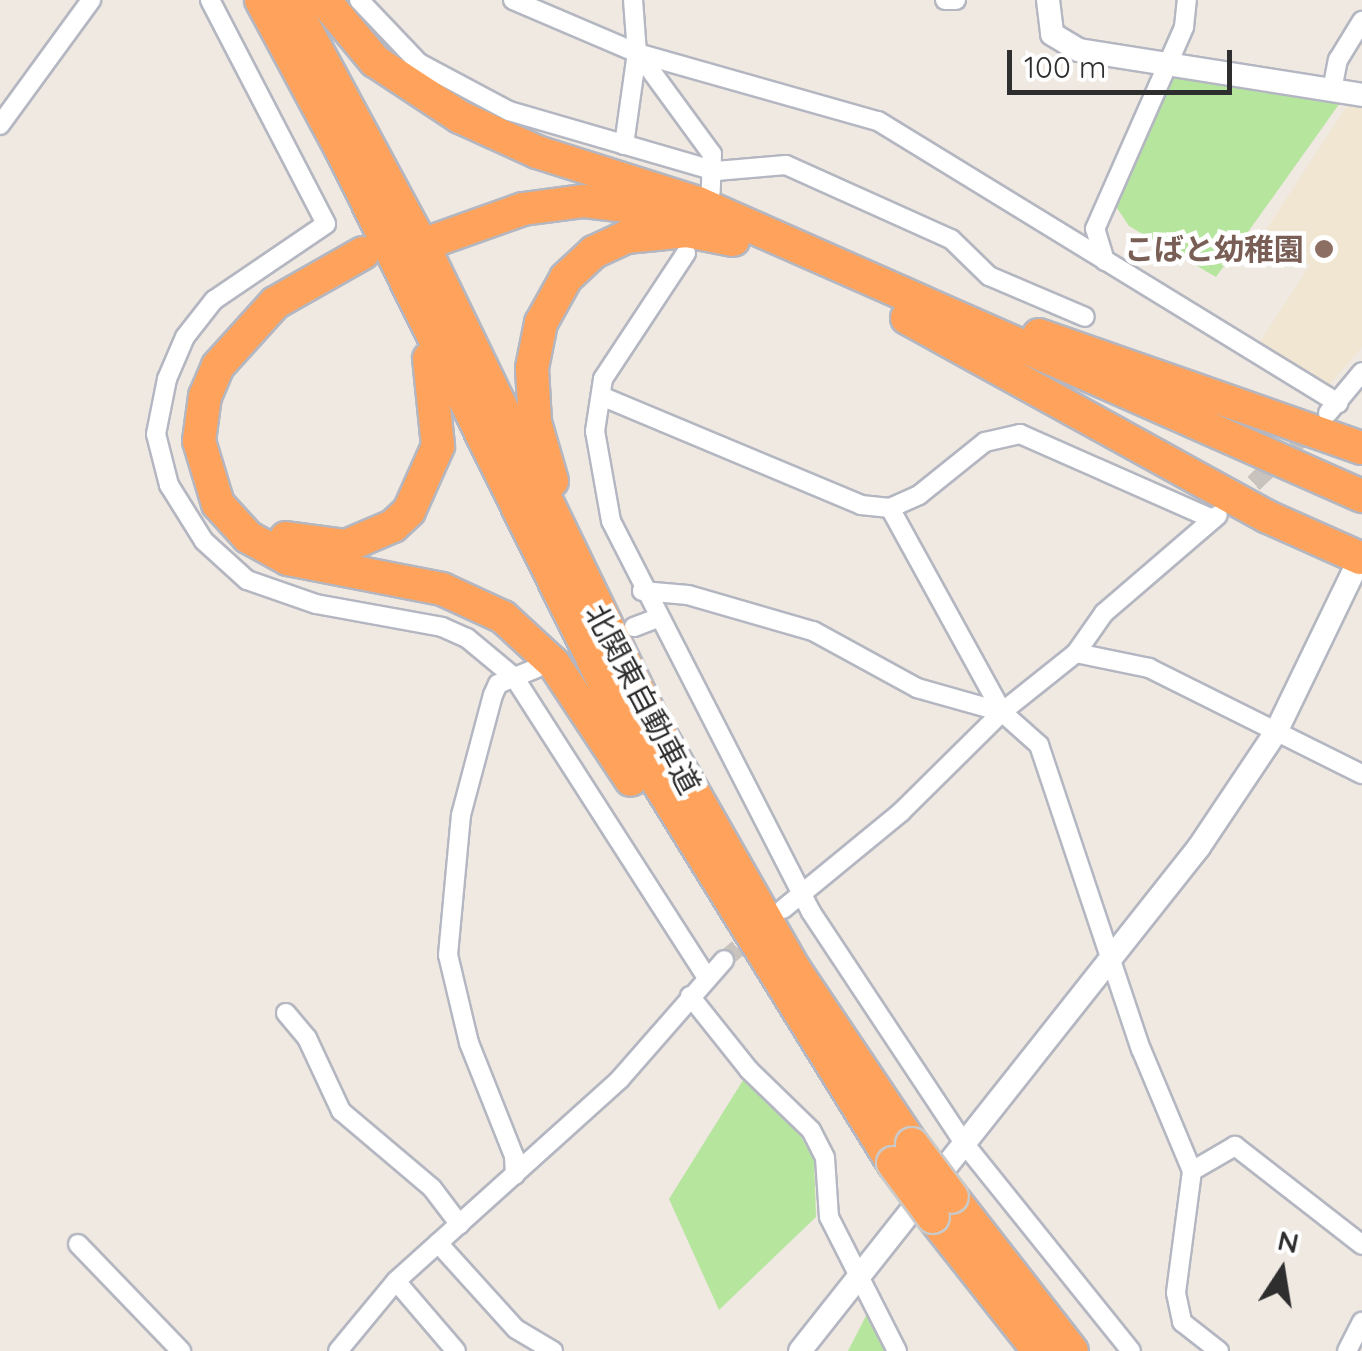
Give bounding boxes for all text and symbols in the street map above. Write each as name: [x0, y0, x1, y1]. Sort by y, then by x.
scale bar: [1012, 30, 1237, 92]
text: 100 m: [1024, 48, 1106, 86]
place label: こばと幼稚園: [1124, 231, 1304, 267]
marker: こばと幼稚園: [1313, 238, 1335, 260]
street label: 北関東自動車道: [578, 598, 708, 800]
north arrow: [1232, 1221, 1332, 1321]
text: N: [1275, 1222, 1302, 1260]

